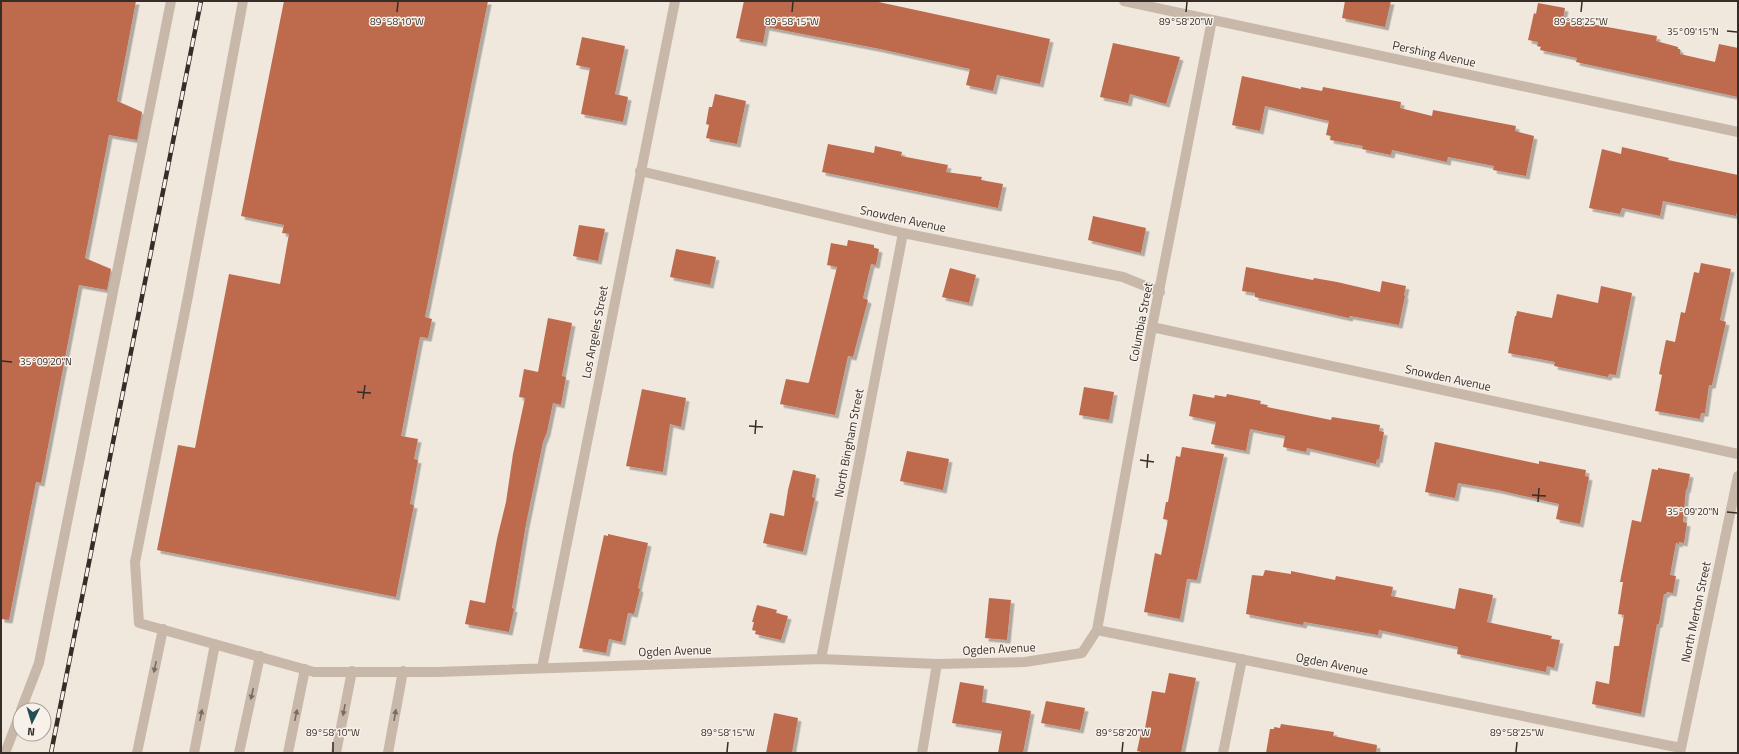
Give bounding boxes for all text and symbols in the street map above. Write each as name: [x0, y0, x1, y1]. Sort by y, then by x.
text: 89°58'10"W: [370, 14, 424, 29]
text: 89°58'15"W: [765, 14, 819, 29]
text: 89°58'20"W: [1159, 14, 1213, 29]
text: 89°58'25"W: [1554, 14, 1608, 29]
text: 35°09'15"N: [1667, 24, 1719, 39]
street label: Pershing Avenue: [1391, 35, 1478, 72]
street label: Snowden Avenue: [858, 200, 948, 237]
street label: Columbia Street: [1124, 280, 1158, 363]
street label: Los Angeles Street: [576, 283, 613, 380]
text: 35°09'20"N: [20, 354, 72, 369]
street label: Snowden Avenue: [1403, 359, 1493, 396]
street label: North Bingham Street: [829, 386, 869, 499]
text: 35°09'20"N: [1667, 504, 1719, 519]
street label: North Merton Street: [1676, 559, 1716, 664]
street label: Ogden Avenue: [962, 637, 1036, 660]
street label: Ogden Avenue: [638, 640, 712, 661]
street label: Ogden Avenue: [1294, 647, 1370, 680]
one-way arrow: [151, 661, 157, 674]
one-way arrow: [248, 688, 254, 701]
north arrow: [12, 702, 52, 742]
one-way arrow: [341, 703, 347, 716]
one-way arrow: [392, 708, 398, 721]
one-way arrow: [198, 709, 204, 721]
one-way arrow: [293, 709, 299, 721]
text: N: [27, 724, 36, 740]
text: 89°58'10"W: [306, 725, 360, 740]
text: 89°58'15"W: [701, 725, 755, 740]
text: 89°58'20"W: [1096, 725, 1150, 740]
text: 89°58'25"W: [1490, 725, 1544, 740]

